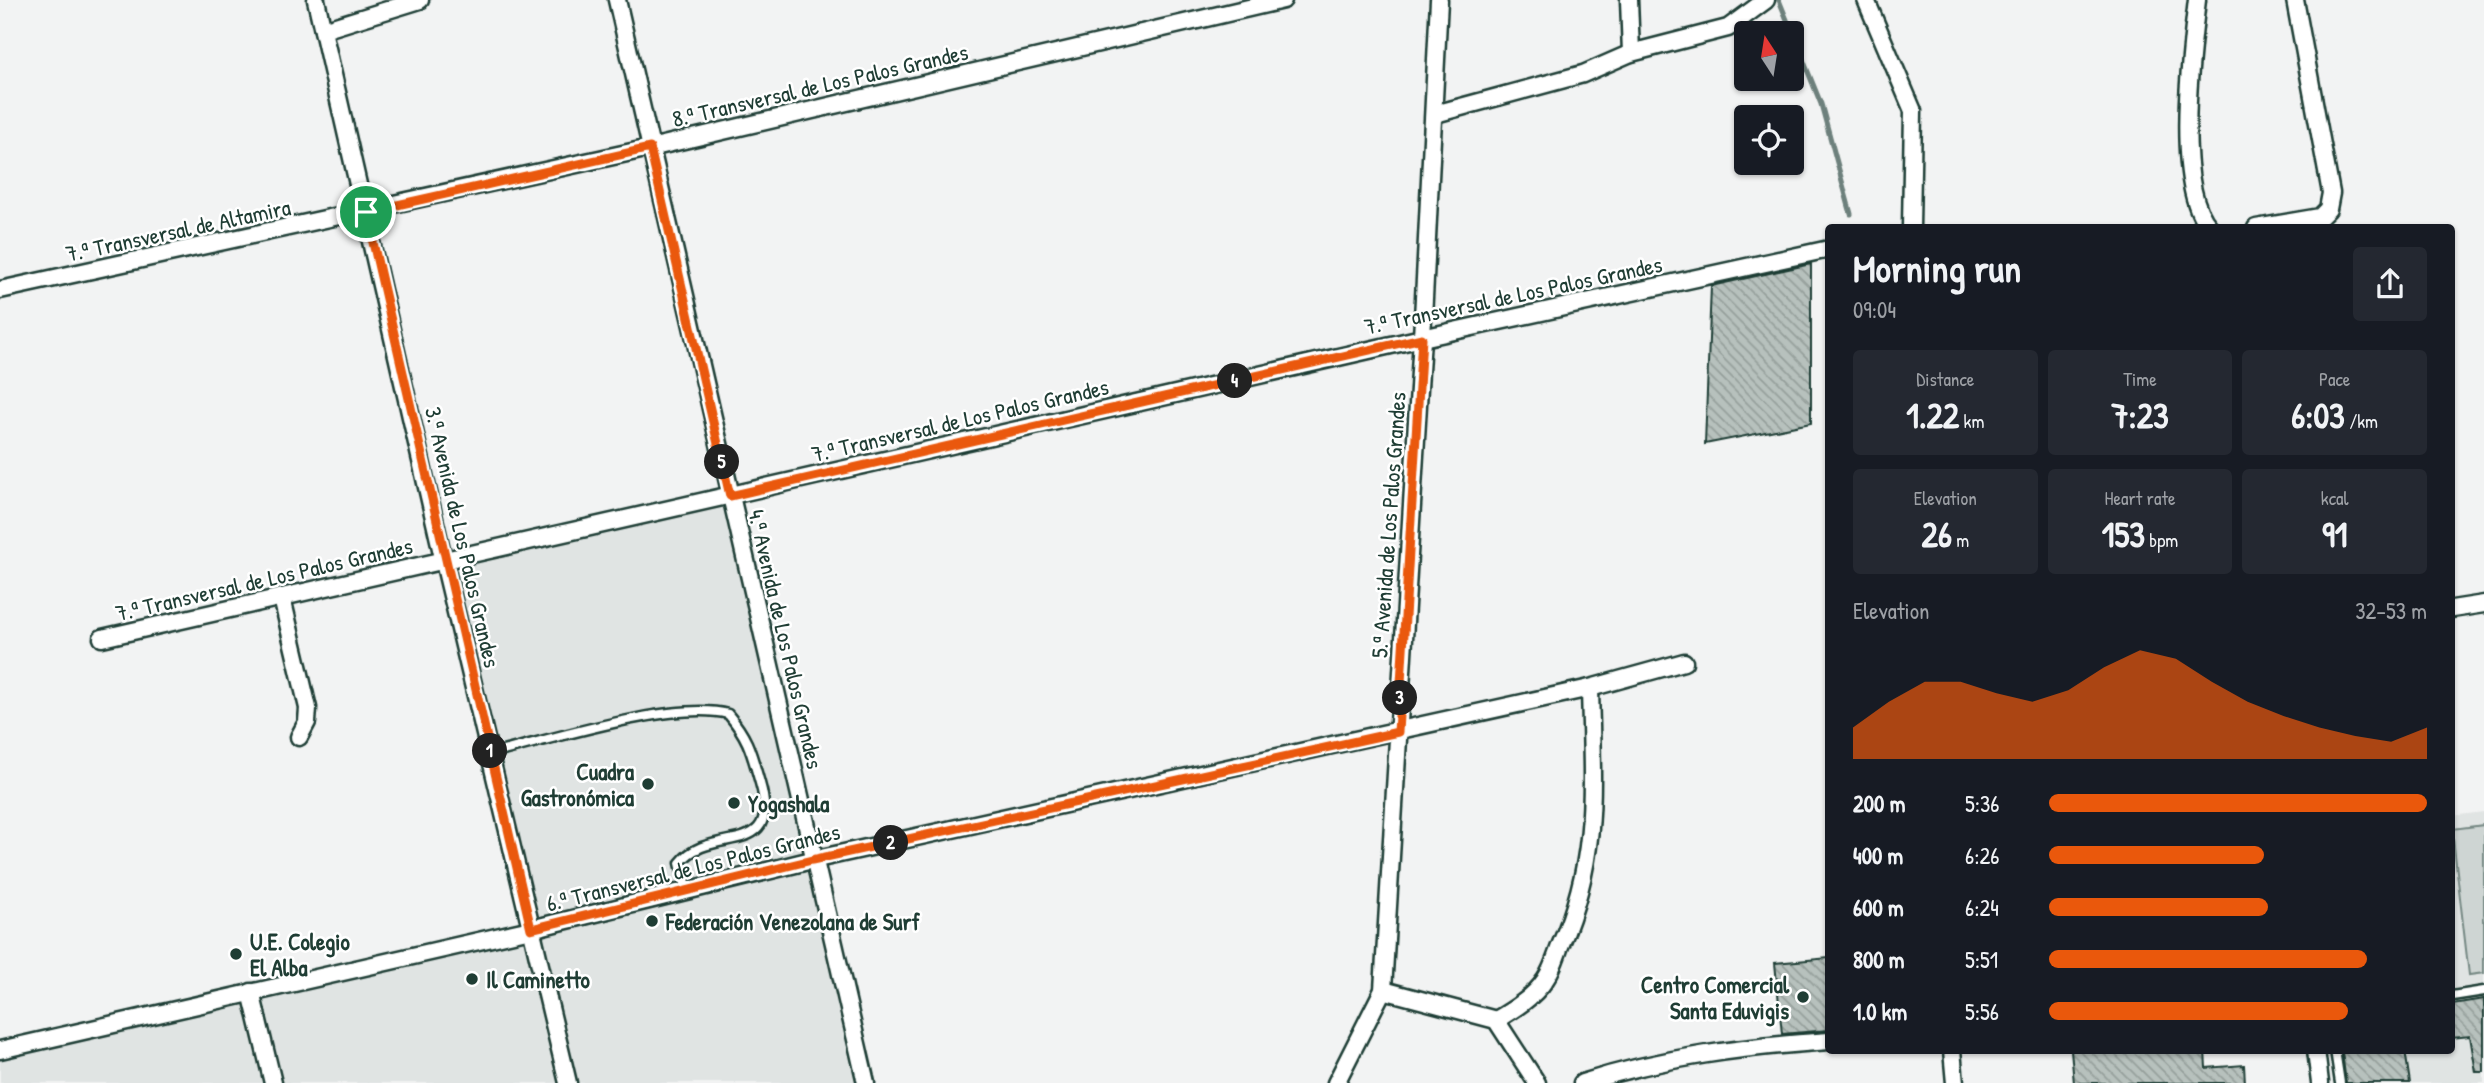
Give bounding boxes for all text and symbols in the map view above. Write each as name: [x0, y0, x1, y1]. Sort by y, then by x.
north arrow: [1734, 21, 1804, 91]
map controls: [1734, 21, 1804, 175]
street label: 8.ª Transversal de Los Palos Grandes: [669, 36, 971, 134]
button: locate: [1734, 105, 1804, 175]
pin: [336, 182, 396, 242]
street label: 7.ª Transversal de Altamira: [63, 191, 293, 269]
icon: arrive: [347, 193, 385, 231]
text: Morning run: [1853, 242, 2021, 294]
button: share: [2353, 247, 2427, 321]
street label: 7.ª Transversal de Los Palos Grandes: [1361, 248, 1665, 342]
text: 09:04: [1853, 294, 1896, 325]
pin: 4: [1218, 364, 1252, 398]
text: Distance: [1916, 366, 1974, 392]
text: Time: [2123, 366, 2157, 392]
text: Pace: [2319, 366, 2350, 392]
text: 4: [1231, 367, 1238, 393]
street label: 7.ª Transversal de Los Palos Grandes: [808, 371, 1112, 469]
street label: 5.ª Avenida de Los Palos Grandes: [1363, 391, 1413, 659]
text: 1.22: [1906, 392, 1959, 439]
text: 7:23: [2111, 392, 2169, 439]
text: 6:03: [2291, 392, 2345, 439]
street label: 3.ª Avenida de Los Palos Grandes: [418, 404, 508, 671]
text: km: [1959, 408, 1984, 434]
text: /km: [2345, 408, 2378, 434]
pin: 5: [704, 444, 740, 480]
text: 5: [717, 448, 726, 474]
text: Elevation: [1914, 485, 1977, 511]
text: Heart rate: [2105, 485, 2175, 511]
text: kcal: [2321, 485, 2349, 511]
street label: 4.ª Avenida de Los Palos Grandes: [741, 506, 831, 772]
text: 26: [1922, 511, 1952, 558]
text: 153: [2102, 511, 2145, 558]
text: 91: [2322, 511, 2347, 558]
text: m: [1952, 527, 1969, 553]
text: bpm: [2145, 527, 2178, 553]
street label: 7.ª Transversal de Los Palos Grandes: [112, 530, 416, 628]
text: Elevation: [1853, 595, 1929, 626]
text: 32–53 m: [2355, 595, 2427, 626]
pin: 3: [1382, 680, 1418, 716]
text: 3: [1395, 684, 1404, 710]
pin: 1: [472, 734, 508, 768]
text: 1: [486, 737, 493, 763]
place label: Cuadra Gastronómica: [521, 756, 634, 813]
marker: Cuadra Gastronómica: [640, 776, 656, 792]
place label: Yogashala: [748, 788, 829, 820]
text: 200 m: [1853, 788, 1905, 819]
text: 5:36: [1965, 788, 2000, 819]
marker: Yogashala: [726, 795, 742, 811]
street label: 6.ª Transversal de Los Palos Grandes: [543, 815, 843, 919]
pin: 2: [874, 826, 908, 860]
text: 2: [886, 829, 895, 855]
text: 400 m: [1853, 840, 1903, 871]
text: 6:26: [1965, 840, 1999, 871]
text: 600 m: [1853, 892, 1904, 923]
text: 6:24: [1965, 892, 1999, 923]
place label: Federación Venezolana de Surf: [665, 906, 920, 937]
marker: Federación Venezolana de Surf: [644, 913, 660, 929]
place label: U.E. Colegio El Alba: [250, 926, 350, 983]
text: 800 m: [1853, 944, 1905, 975]
text: 5:51: [1965, 944, 1998, 975]
marker: U.E. Colegio El Alba: [228, 946, 244, 962]
place label: Il Caminetto: [486, 964, 591, 995]
place label: Centro Comercial Santa Eduvigis: [1641, 969, 1790, 1027]
marker: Il Caminetto: [464, 971, 480, 987]
marker: Centro Comercial Santa Eduvigis: [1795, 989, 1811, 1005]
text: 1.0 km: [1853, 996, 1907, 1027]
text: 5:56: [1965, 996, 1999, 1027]

